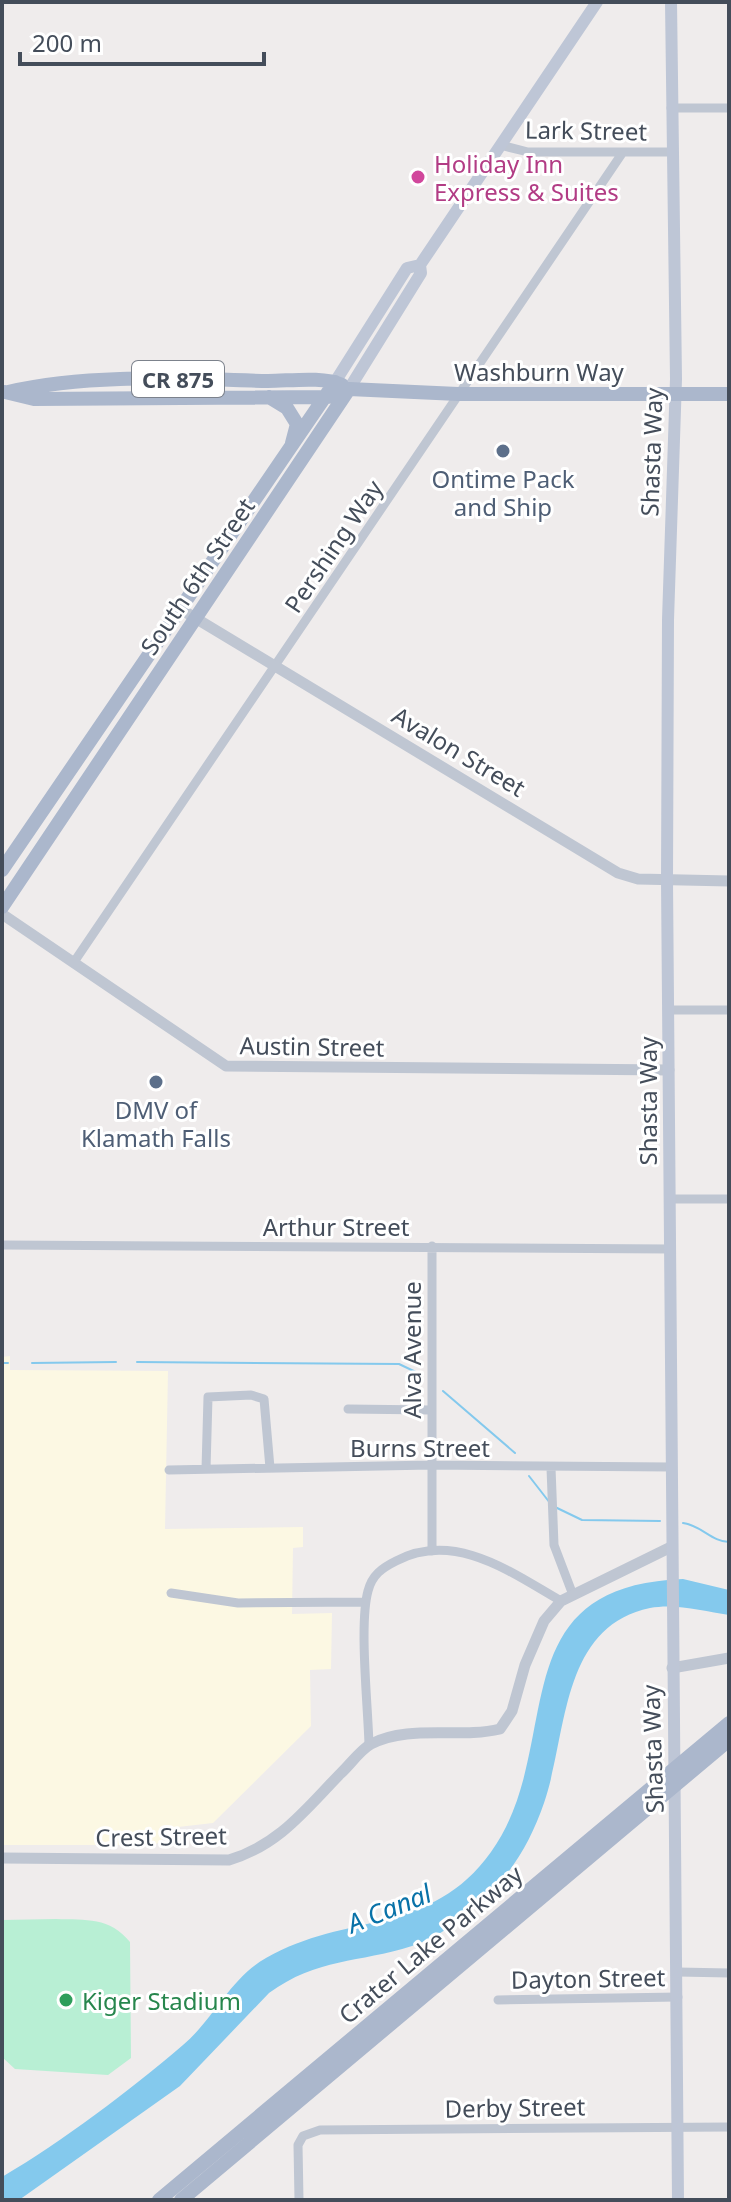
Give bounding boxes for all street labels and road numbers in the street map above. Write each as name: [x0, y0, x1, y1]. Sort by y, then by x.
street label: Lark Street: [525, 112, 648, 148]
street label: Washburn Way: [454, 355, 625, 388]
road number: CR 875: [132, 361, 224, 397]
street label: Shasta Way: [632, 386, 670, 517]
street label: Pershing Way: [276, 472, 390, 619]
street label: South 6th Street: [132, 491, 262, 661]
street label: Avalon Street: [386, 698, 532, 804]
street label: Austin Street: [239, 1028, 385, 1064]
street label: Shasta Way: [631, 1036, 664, 1165]
street label: Arthur Street: [263, 1210, 410, 1243]
street label: Alva Avenue: [395, 1281, 428, 1419]
street label: Burns Street: [350, 1431, 490, 1464]
street label: Shasta Way: [633, 1683, 671, 1814]
street label: Crest Street: [95, 1818, 227, 1854]
street label: Crater Lake Parkway: [331, 1857, 529, 2031]
street label: Dayton Street: [510, 1960, 666, 1996]
street label: Derby Street: [444, 2089, 586, 2125]

